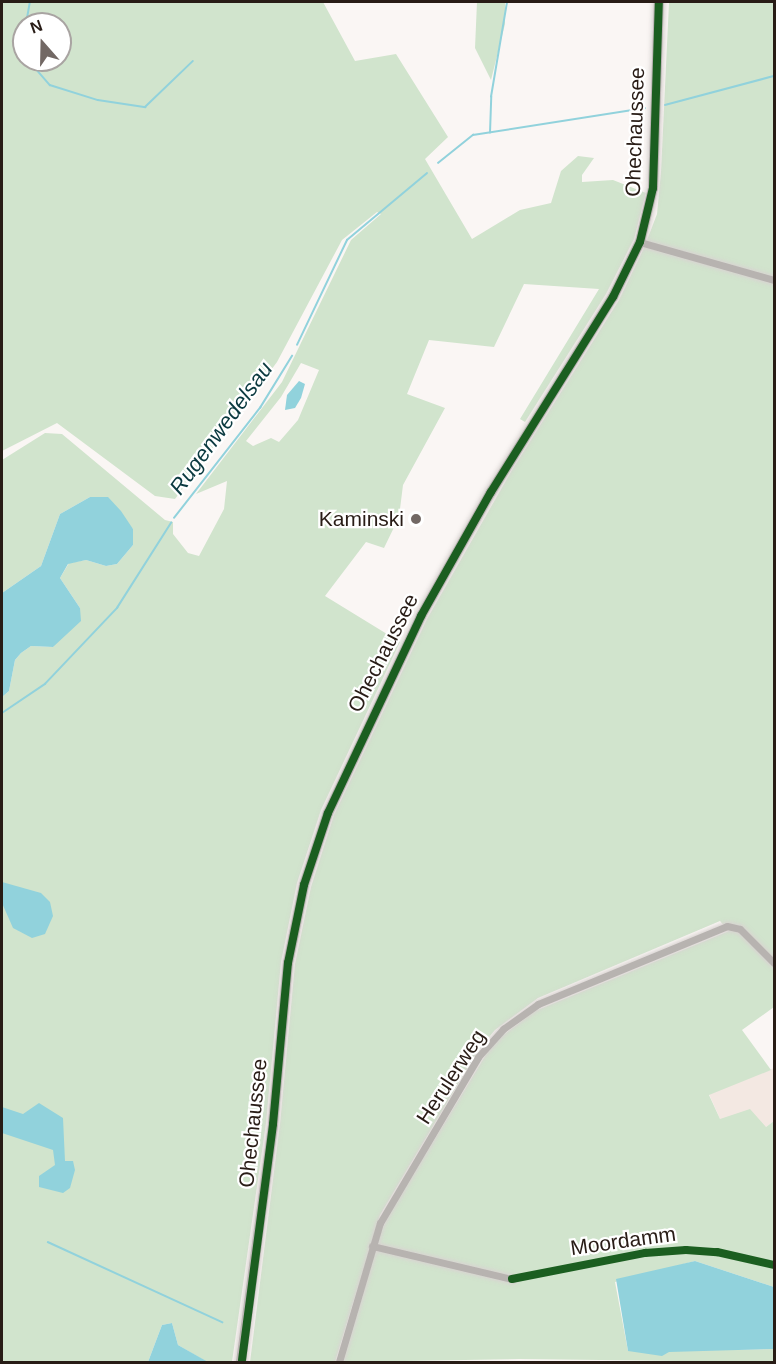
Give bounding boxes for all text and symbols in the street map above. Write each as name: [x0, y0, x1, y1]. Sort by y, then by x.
north arrow: [12, 12, 72, 72]
text: N: [28, 17, 45, 36]
street label: Ohechaussee: [620, 67, 650, 197]
water label: Rugenwedelsau: [164, 356, 278, 500]
place label: Kaminski: [319, 506, 404, 532]
marker: Kaminski: [409, 512, 423, 526]
street label: Ohechaussee: [342, 590, 424, 716]
street label: Herulerweg: [411, 1025, 491, 1129]
street label: Ohechaussee: [234, 1057, 272, 1189]
street label: Moordamm: [569, 1221, 677, 1261]

